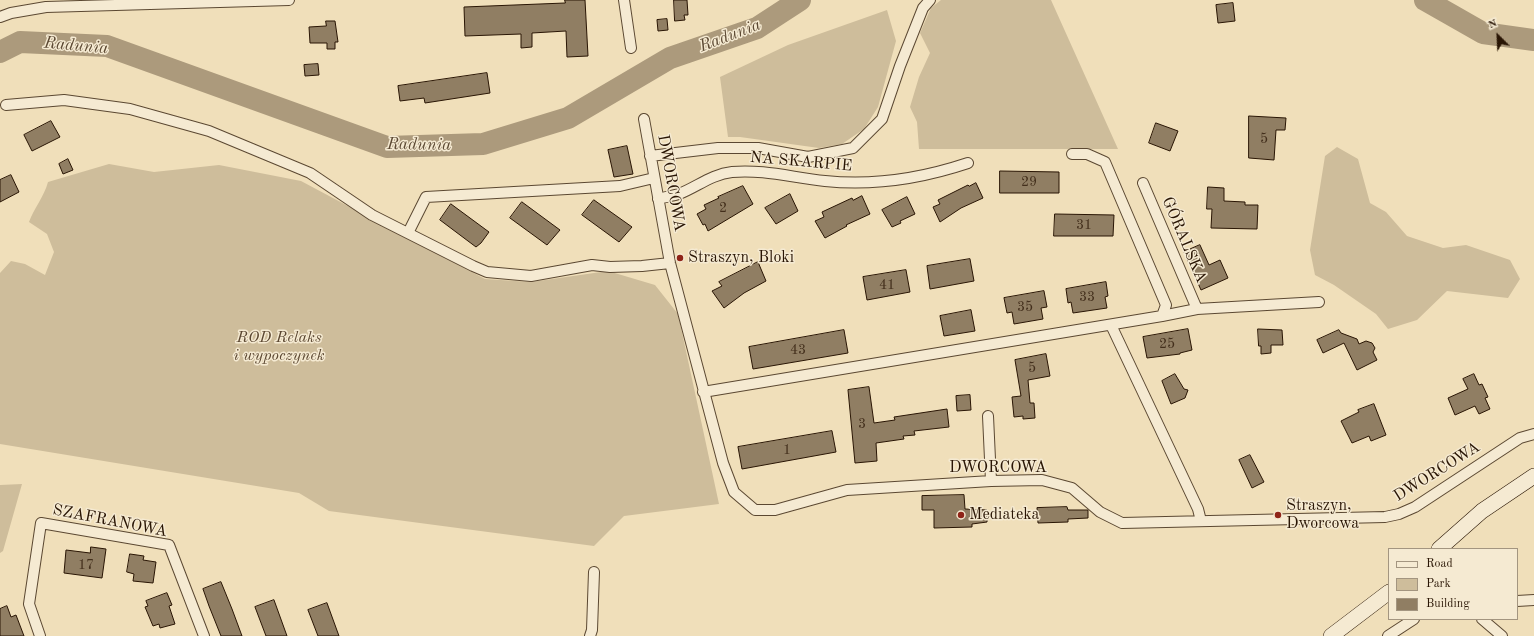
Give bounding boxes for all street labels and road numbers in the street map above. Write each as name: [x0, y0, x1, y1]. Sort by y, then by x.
street label: DWORCOWA: [653, 133, 689, 233]
street label: NA SKARPIE: [749, 148, 853, 176]
street label: GÓRALSKA: [1157, 194, 1211, 286]
street label: DWORCOWA: [1390, 438, 1484, 506]
street label: DWORCOWA: [949, 458, 1047, 478]
street label: SZAFRANOWA: [51, 500, 169, 542]

